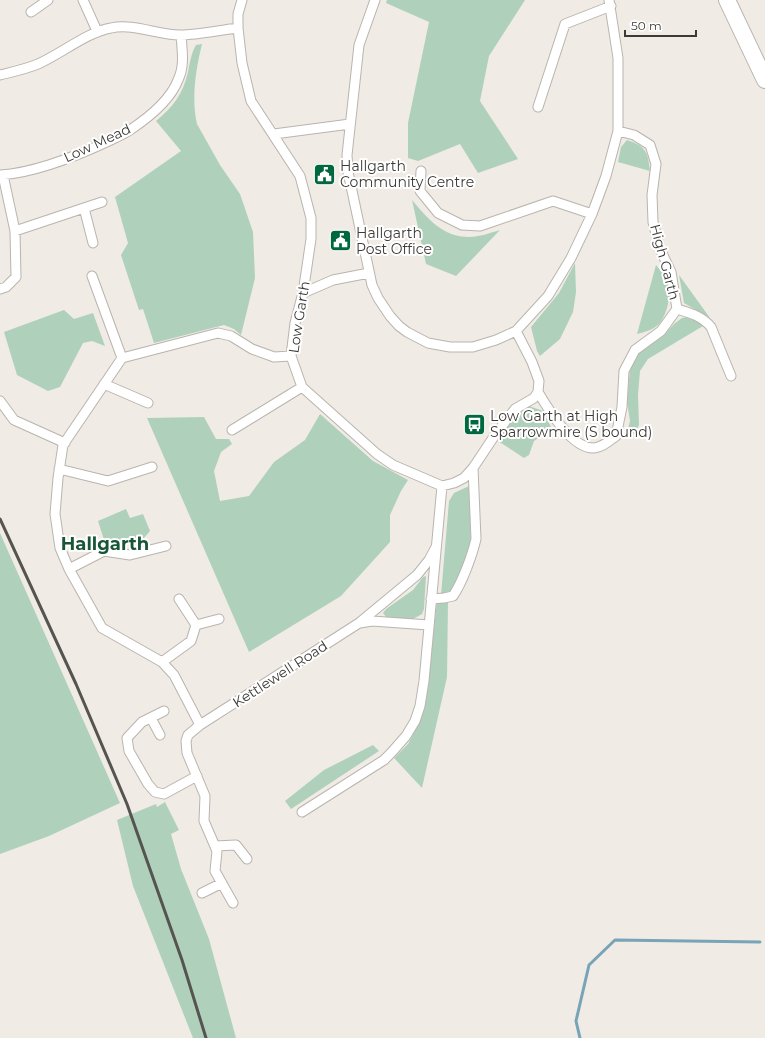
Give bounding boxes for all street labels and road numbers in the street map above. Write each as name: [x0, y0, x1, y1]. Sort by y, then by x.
street label: Low Mead: [61, 120, 133, 166]
street label: High Garth: [646, 222, 684, 302]
street label: Low Garth: [284, 280, 314, 354]
street label: Kettlewell Road: [229, 637, 331, 711]

